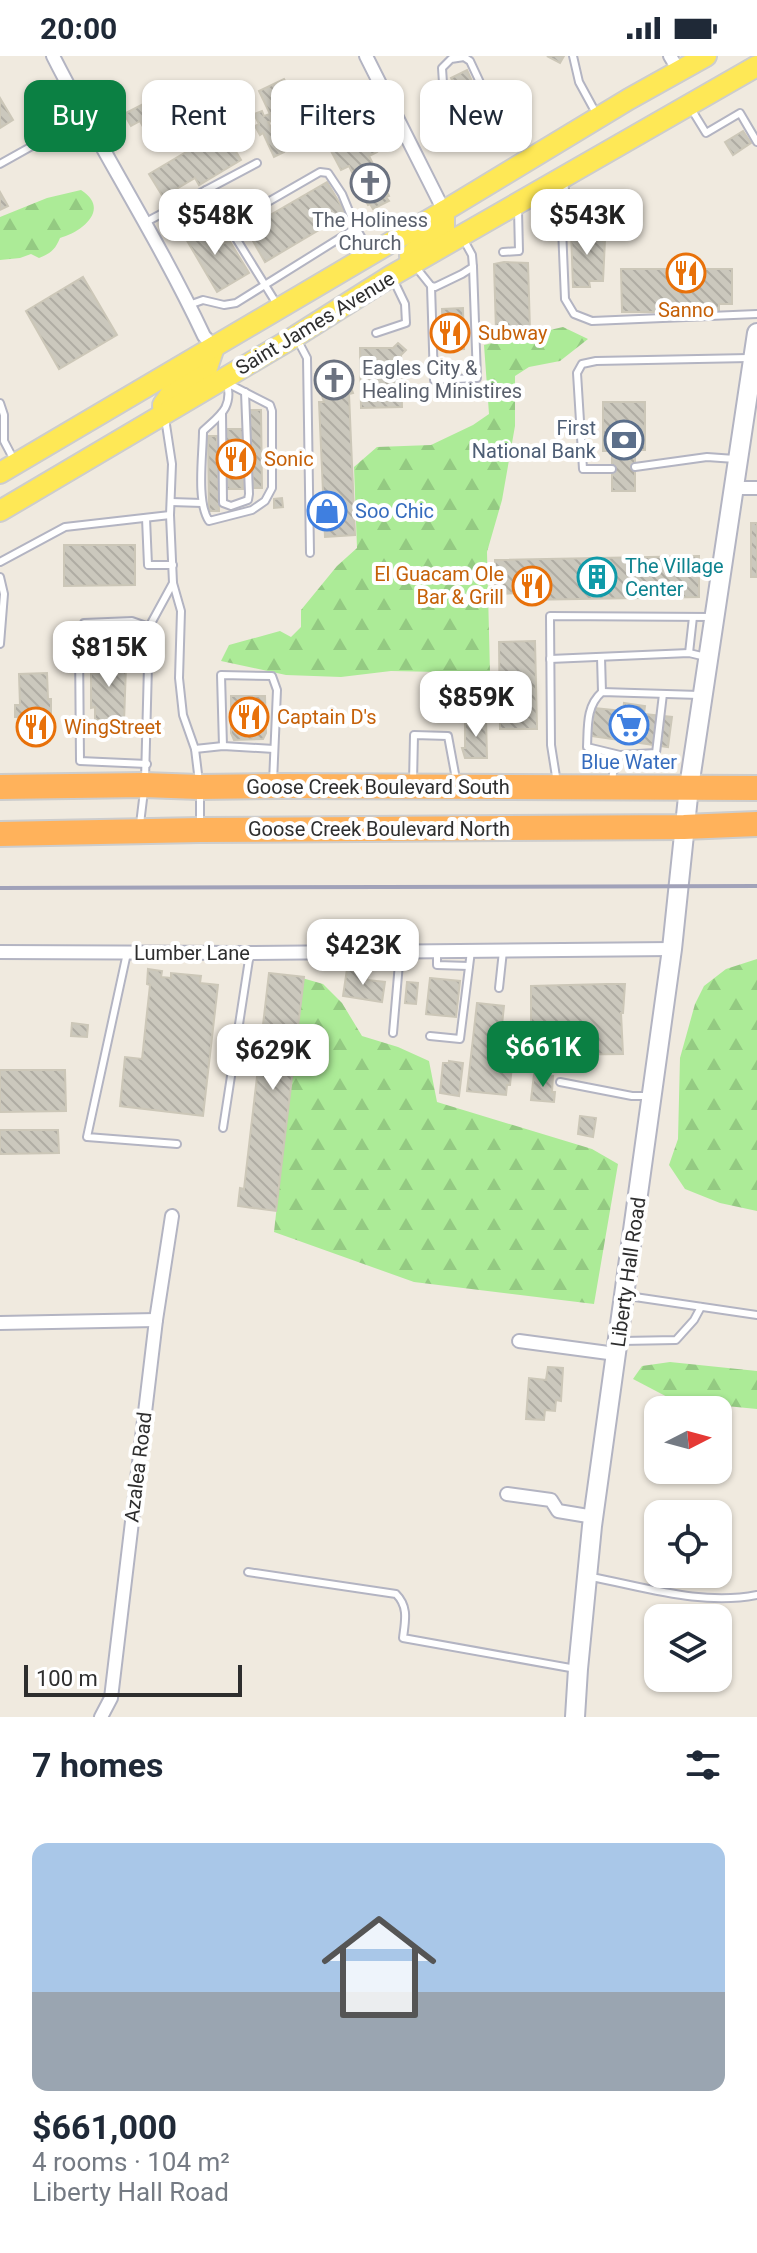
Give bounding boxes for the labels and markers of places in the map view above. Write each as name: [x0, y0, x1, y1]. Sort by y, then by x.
church icon: The Holiness Church: [349, 162, 391, 204]
pin: $548K: [159, 189, 271, 257]
pin: $543K: [531, 189, 643, 257]
place label: The Holiness Church: [312, 208, 428, 255]
restaurant icon: Sanno: [665, 252, 707, 294]
place label: Sanno: [658, 298, 714, 322]
restaurant icon: Subway: [429, 312, 471, 354]
place label: Subway: [478, 321, 548, 345]
place label: Eagles City & Healing Ministires: [362, 356, 522, 403]
church icon: Eagles City & Healing Ministires: [313, 359, 355, 401]
place label: First National Bank: [472, 416, 597, 463]
bank icon: First National Bank: [603, 419, 645, 461]
restaurant icon: Sonic: [215, 438, 257, 480]
place label: Sonic: [264, 447, 314, 471]
shop icon: Soo Chic: [306, 490, 348, 532]
place label: Soo Chic: [355, 499, 434, 523]
place label: The Village Center: [625, 554, 724, 601]
building icon: The Village Center: [576, 556, 618, 598]
place label: El Guacam Ole Bar & Grill: [374, 562, 504, 609]
restaurant icon: El Guacam Ole Bar & Grill: [511, 565, 553, 607]
pin: $815K: [53, 621, 165, 689]
pin: $859K: [420, 671, 532, 739]
restaurant icon: Captain D's: [228, 696, 270, 738]
supermarket icon: Blue Water: [608, 704, 650, 746]
place label: Captain D's: [277, 705, 377, 729]
restaurant icon: WingStreet: [15, 706, 57, 748]
place label: WingStreet: [64, 715, 162, 739]
place label: Blue Water: [581, 750, 677, 774]
pin: $423K: [307, 919, 419, 987]
pin: $661K: [487, 1021, 599, 1089]
pin: $629K: [217, 1024, 329, 1092]

